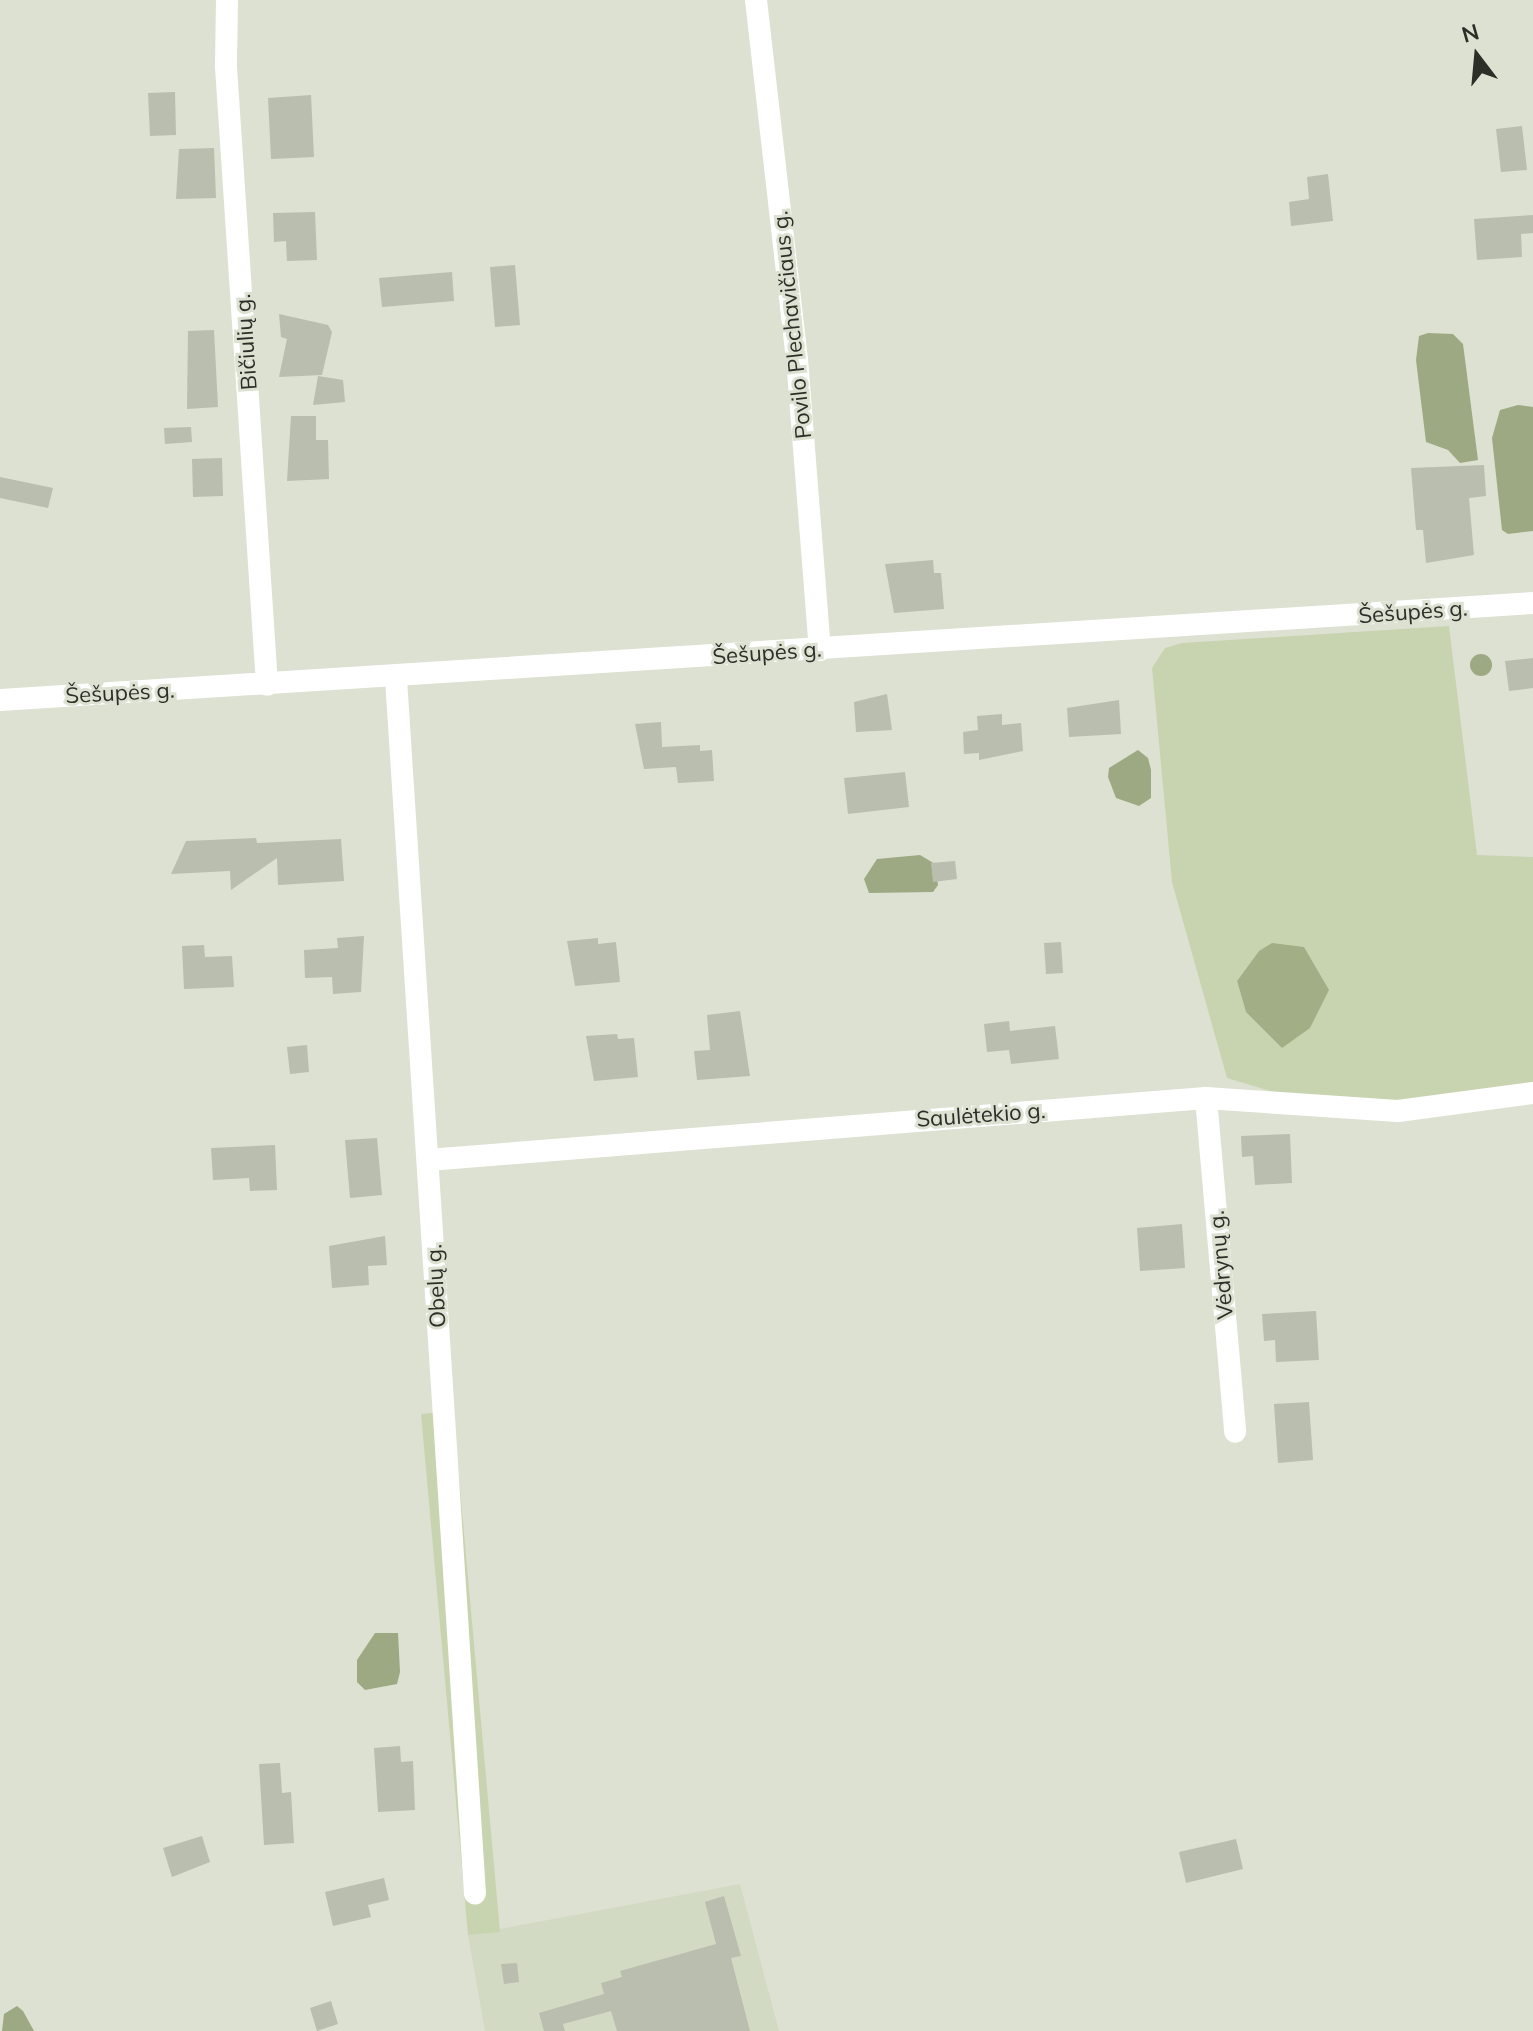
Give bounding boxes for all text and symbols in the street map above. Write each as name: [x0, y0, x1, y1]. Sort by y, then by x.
north arrow: [1437, 16, 1517, 96]
text: N: [1459, 17, 1482, 49]
street label: Povilo Plechavičiaus g.: [767, 210, 817, 440]
street label: Bičiulių g.: [229, 293, 263, 391]
street label: Šešupės g.: [1358, 595, 1468, 629]
street label: Šešupės g.: [712, 636, 822, 670]
street label: Šešupės g.: [65, 677, 175, 709]
street label: Saulėtekio g.: [915, 1097, 1047, 1133]
street label: Vėdrynų g.: [1203, 1209, 1239, 1321]
street label: Obelų g.: [421, 1243, 451, 1329]

